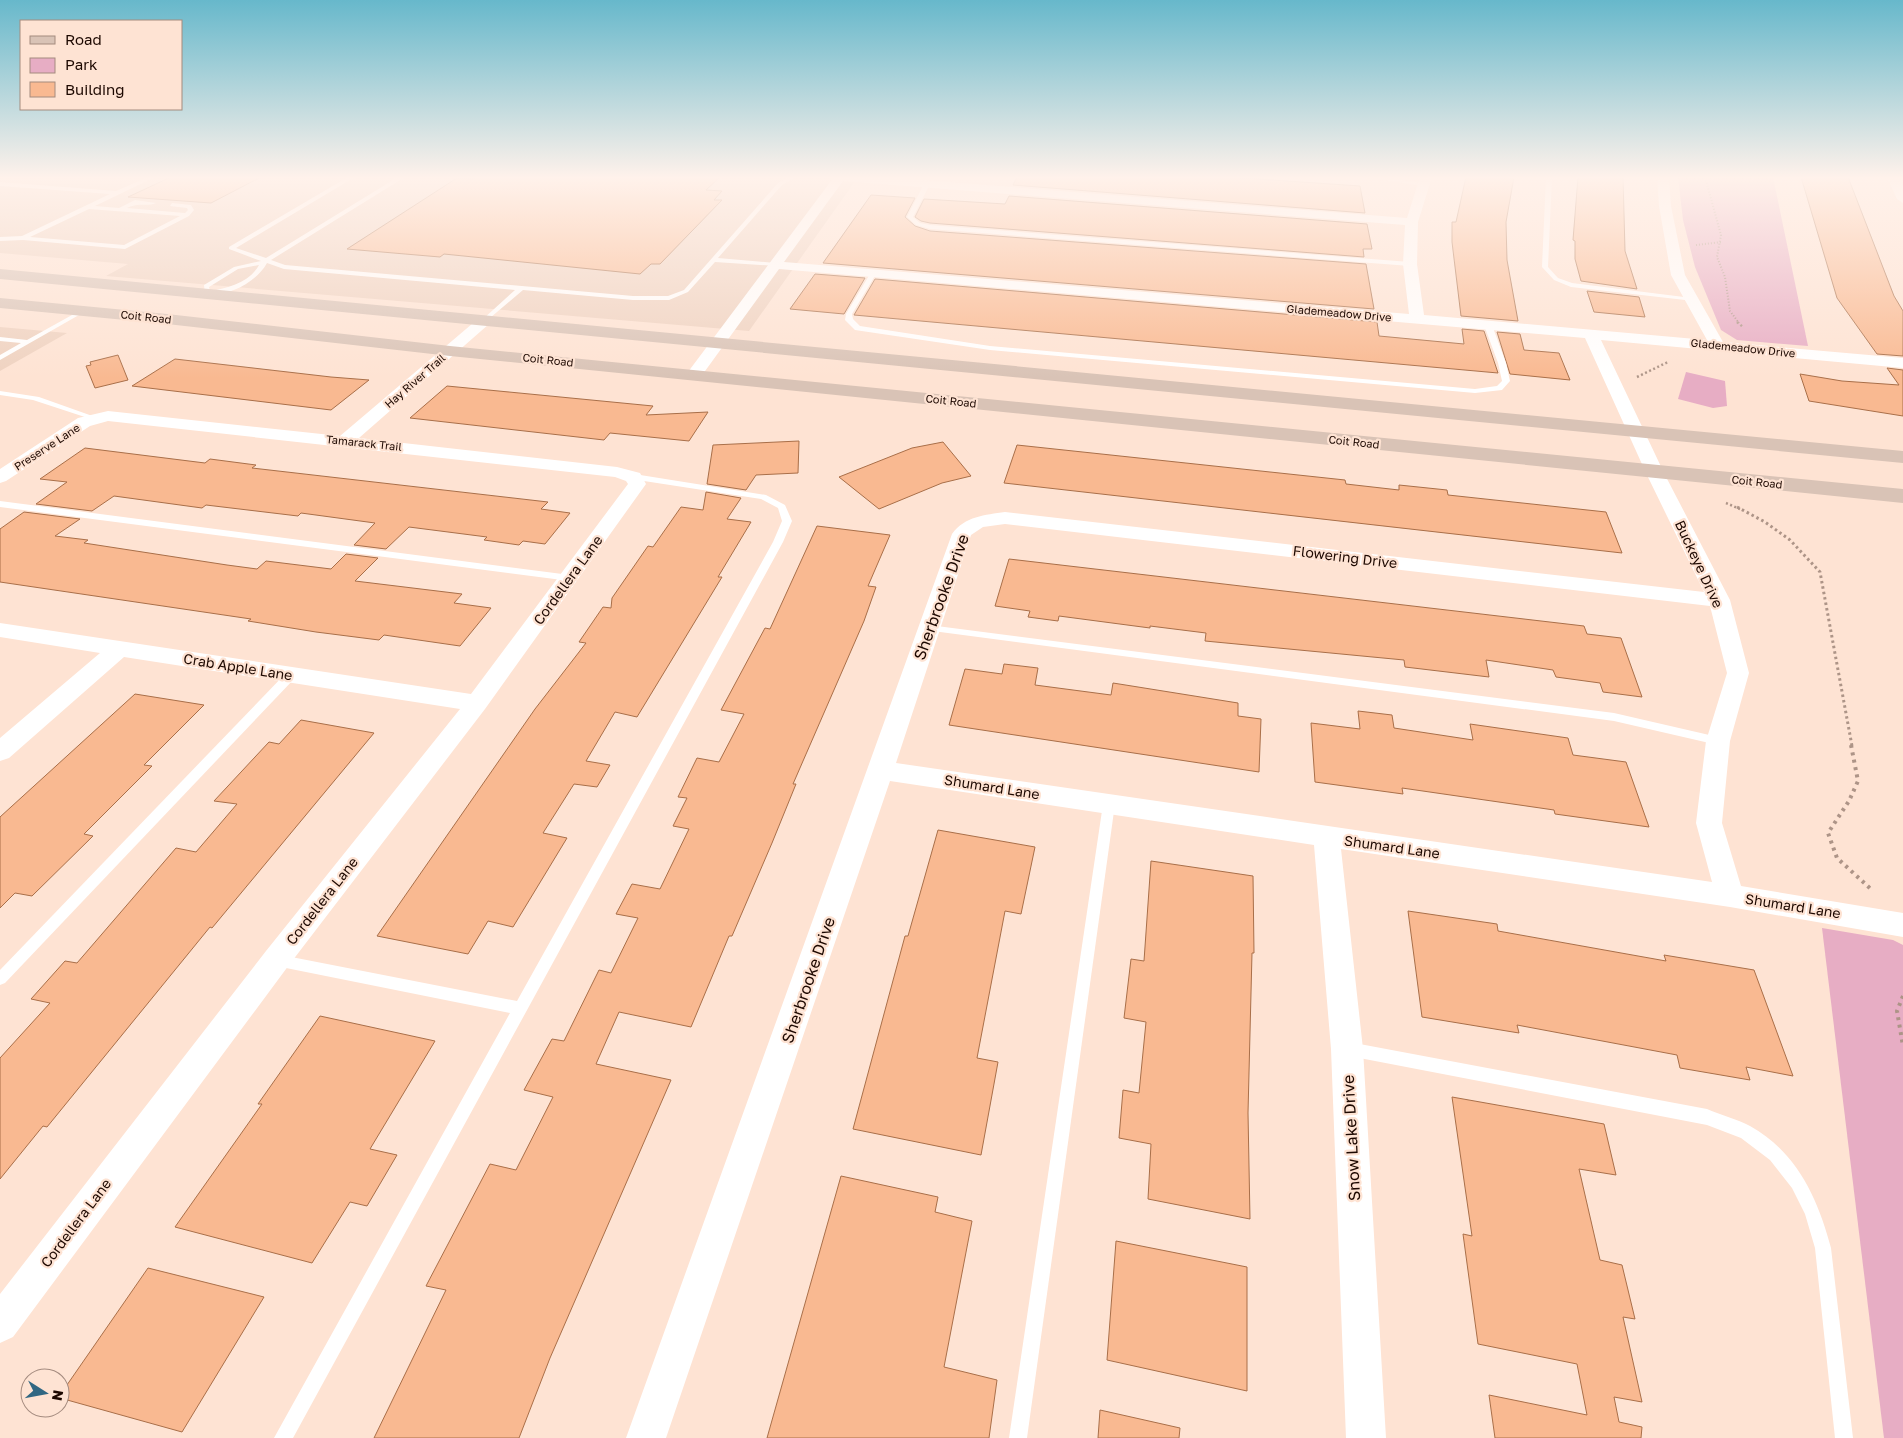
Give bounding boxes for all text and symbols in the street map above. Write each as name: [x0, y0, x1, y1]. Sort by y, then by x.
legend: [20, 20, 182, 110]
text: Road: [65, 30, 102, 48]
text: Park: [65, 55, 98, 73]
text: Building: [65, 80, 125, 98]
street label: Glademeadow Drive: [1286, 301, 1392, 324]
street label: Coit Road: [120, 307, 172, 326]
street label: Glademeadow Drive: [1690, 336, 1796, 359]
street label: Coit Road: [522, 350, 574, 369]
street label: Hay River Trail: [382, 351, 448, 410]
street label: Coit Road: [925, 391, 977, 410]
street label: Preserve Lane: [12, 421, 82, 473]
street label: Tamarack Trail: [326, 432, 403, 453]
street label: Coit Road: [1328, 432, 1380, 451]
street label: Coit Road: [1731, 472, 1783, 491]
street label: Buckeye Drive: [1672, 517, 1727, 610]
street label: Sherbrooke Drive: [909, 531, 973, 663]
street label: Cordellera Lane: [529, 532, 606, 628]
street label: Flowering Drive: [1292, 542, 1398, 571]
street label: Crab Apple Lane: [182, 649, 294, 684]
street label: Shumard Lane: [943, 771, 1041, 802]
street label: Shumard Lane: [1343, 831, 1441, 862]
street label: Cordellera Lane: [282, 854, 361, 948]
street label: Shumard Lane: [1744, 890, 1842, 921]
street label: Sherbrooke Drive: [777, 914, 839, 1046]
street label: Snow Lake Drive: [1338, 1074, 1364, 1202]
street label: Cordellera Lane: [37, 1175, 114, 1270]
north arrow: [20, 1368, 70, 1418]
text: N: [49, 1389, 68, 1402]

